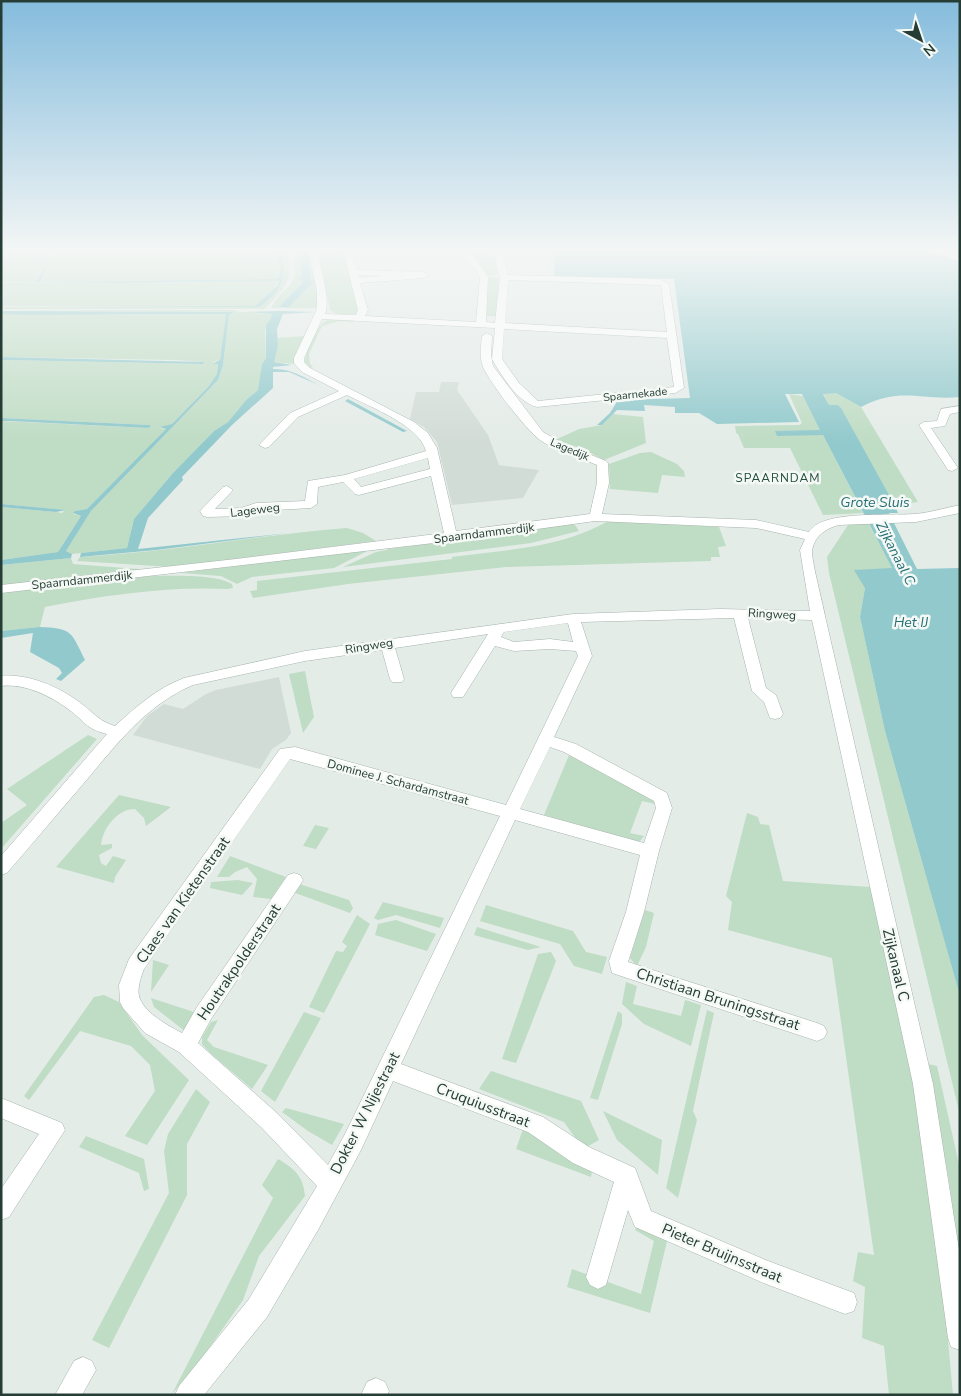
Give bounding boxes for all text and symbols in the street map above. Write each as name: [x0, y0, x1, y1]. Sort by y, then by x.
north arrow: [896, 15, 946, 65]
text: N: [919, 39, 939, 60]
street label: Spaarnekade: [602, 384, 668, 405]
street label: Lagedijk: [548, 435, 592, 465]
district label: SPAARNDAM: [735, 470, 821, 486]
water label: Grote Sluis: [840, 493, 910, 512]
street label: Lageweg: [229, 499, 281, 521]
water label: Zijkanaal C: [871, 518, 920, 589]
street label: Spaarndammerdijk: [433, 519, 536, 547]
street label: Spaarndammerdijk: [31, 567, 134, 593]
street label: Ringweg: [748, 605, 796, 623]
water label: Het IJ: [894, 613, 929, 632]
street label: Ringweg: [344, 634, 394, 658]
street label: Dominee J. Schardamstraat: [325, 755, 471, 809]
street label: Claes van Kietenstraat: [132, 832, 235, 967]
street label: Houtrakpolderstraat: [193, 899, 286, 1024]
street label: Zijkanaal C: [878, 927, 914, 1003]
street label: Christiaan Bruningsstraat: [634, 963, 803, 1035]
street label: Dokter W Nijestraat: [326, 1048, 405, 1177]
street label: Cruquiusstraat: [433, 1078, 533, 1132]
street label: Pieter Bruijnsstraat: [659, 1219, 786, 1288]

